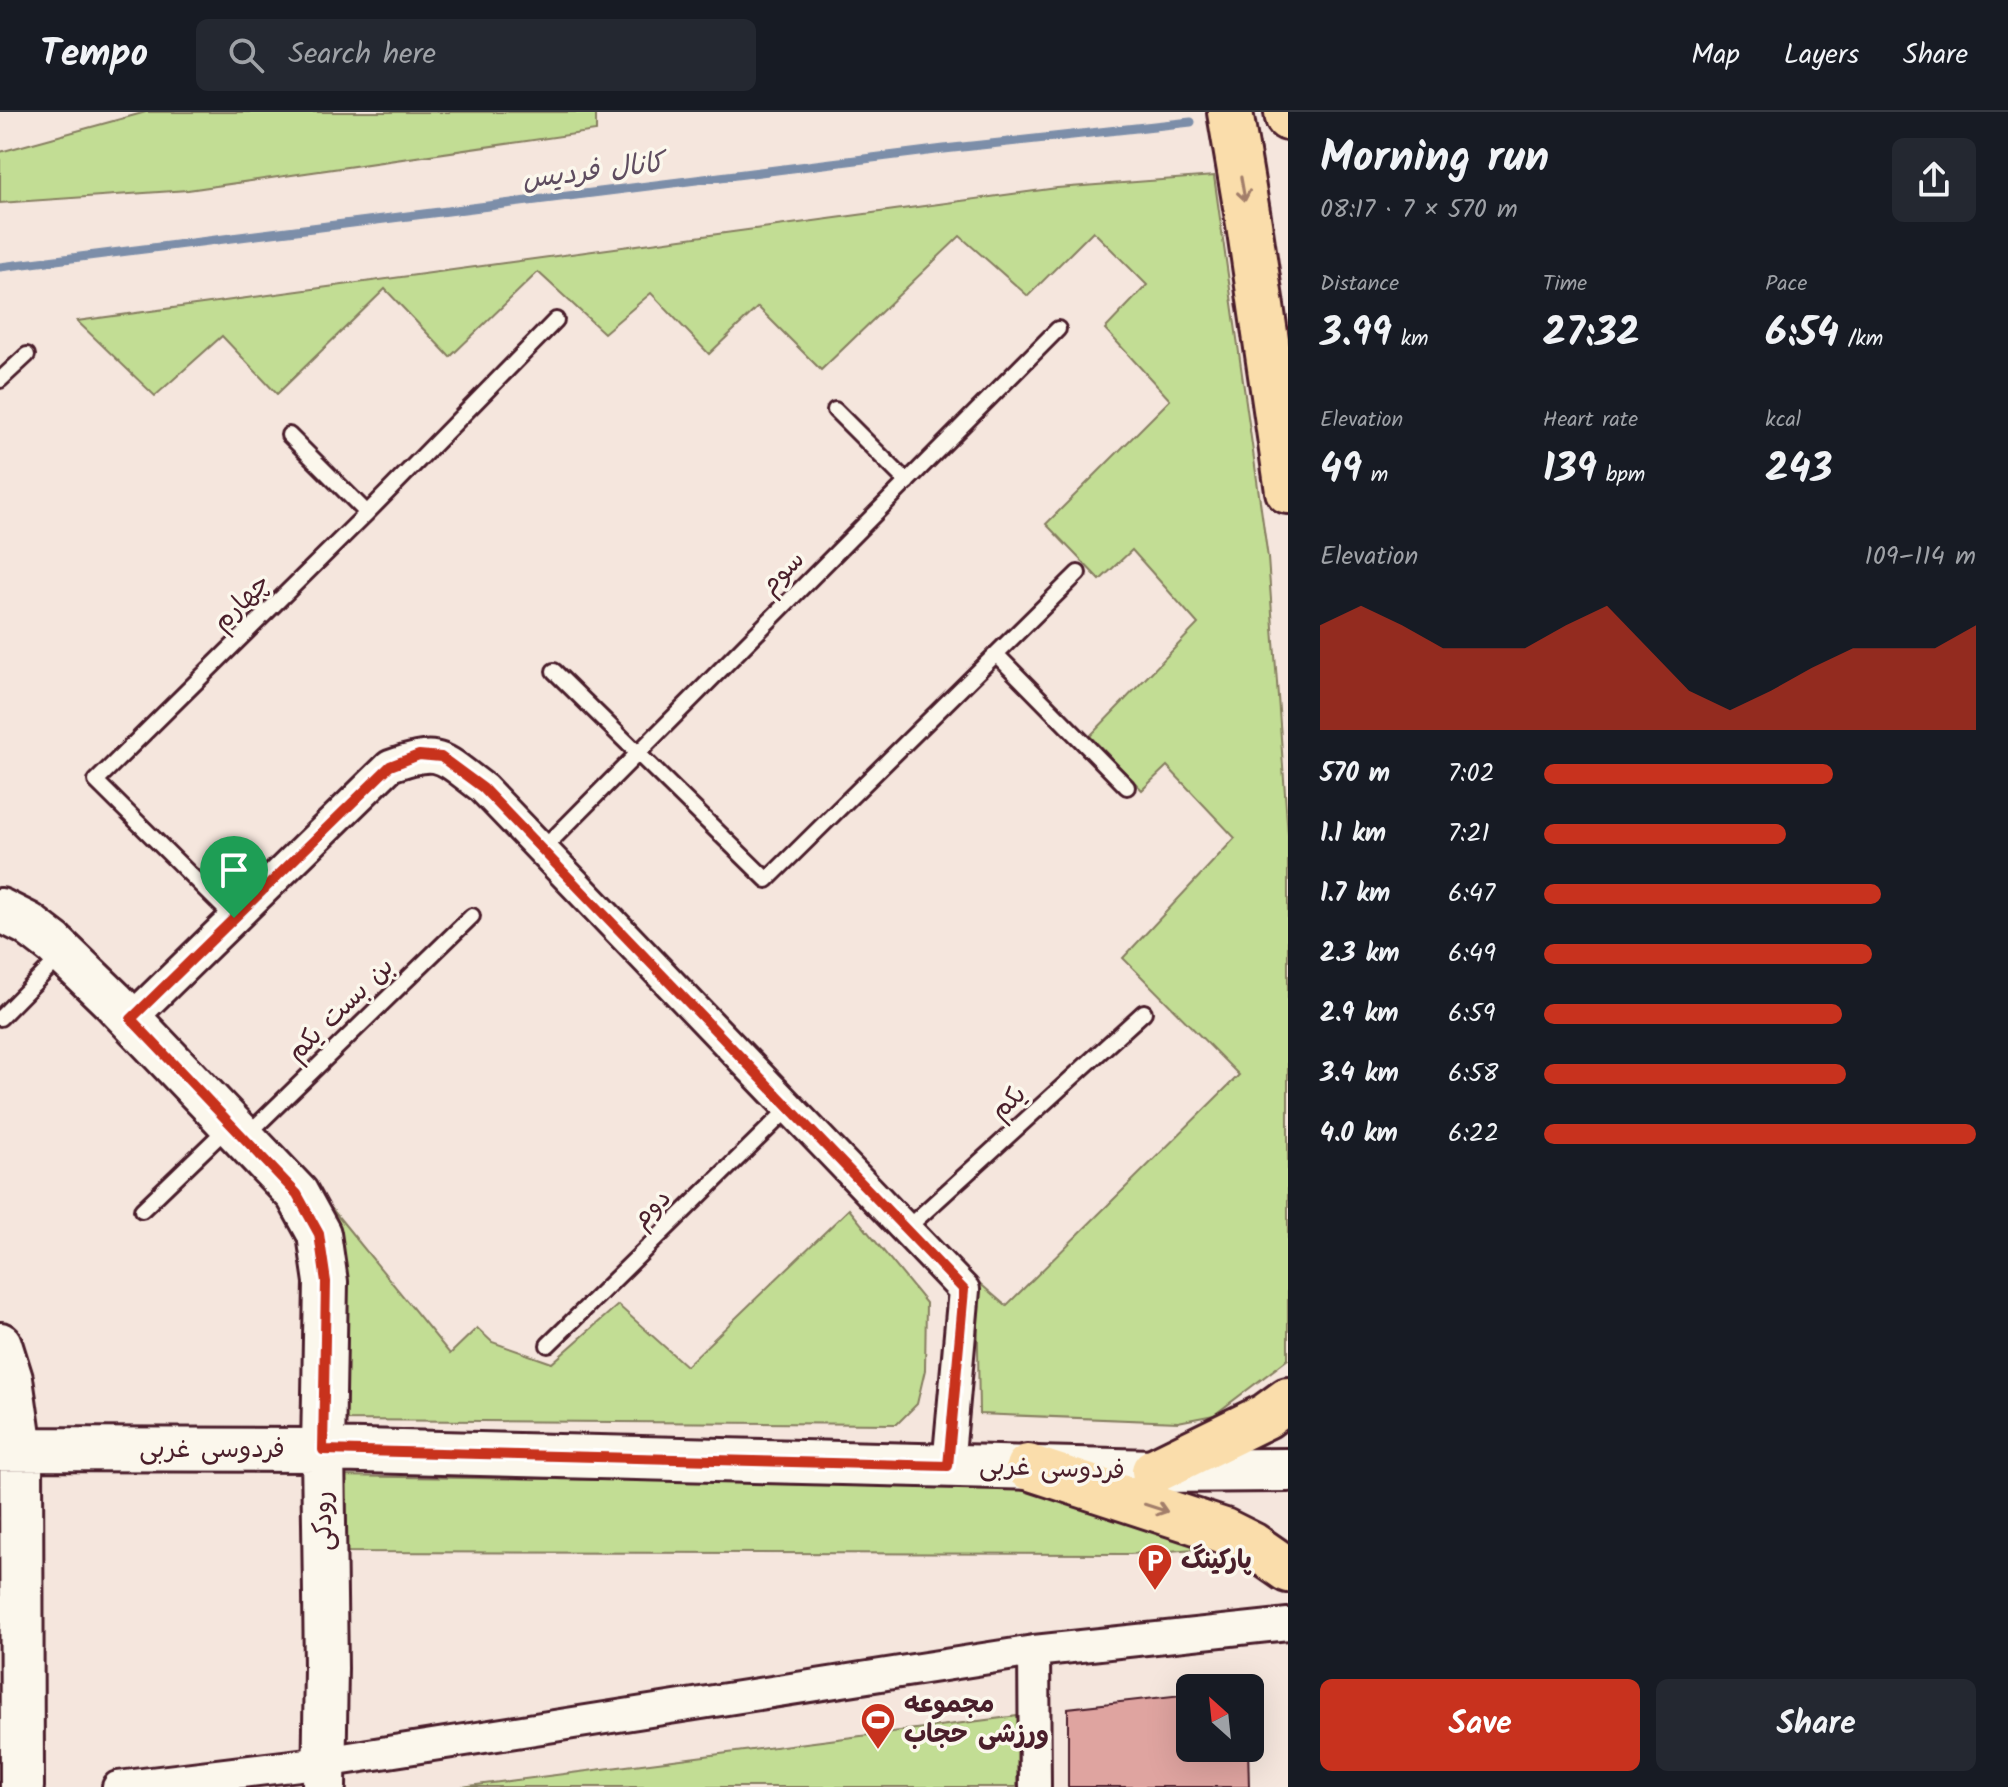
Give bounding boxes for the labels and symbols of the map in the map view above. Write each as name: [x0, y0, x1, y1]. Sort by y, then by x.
water label: کانال فردیس: [520, 140, 671, 203]
one-way arrow: [1237, 176, 1252, 201]
street label: سوم: [751, 541, 815, 605]
street label: چهارم: [203, 564, 281, 642]
pin: [200, 836, 268, 918]
street label: بن بست یکم: [277, 948, 405, 1072]
street label: یکم: [981, 1075, 1037, 1131]
street label: دوم: [622, 1179, 682, 1239]
street label: فردوسی غربی: [139, 1429, 285, 1471]
street label: فردوسی غربی: [978, 1445, 1126, 1493]
street label: رودکی: [302, 1491, 346, 1551]
one-way arrow: [1142, 1501, 1168, 1516]
place label: پارکینگ: [1181, 1540, 1252, 1582]
parking icon: پارکینگ: [1136, 1542, 1174, 1592]
north arrow: [1176, 1674, 1264, 1762]
place label: مجموعه ورزشی حجاب: [904, 1684, 1049, 1756]
sports icon: مجموعه ورزشی حجاب: [859, 1701, 897, 1751]

